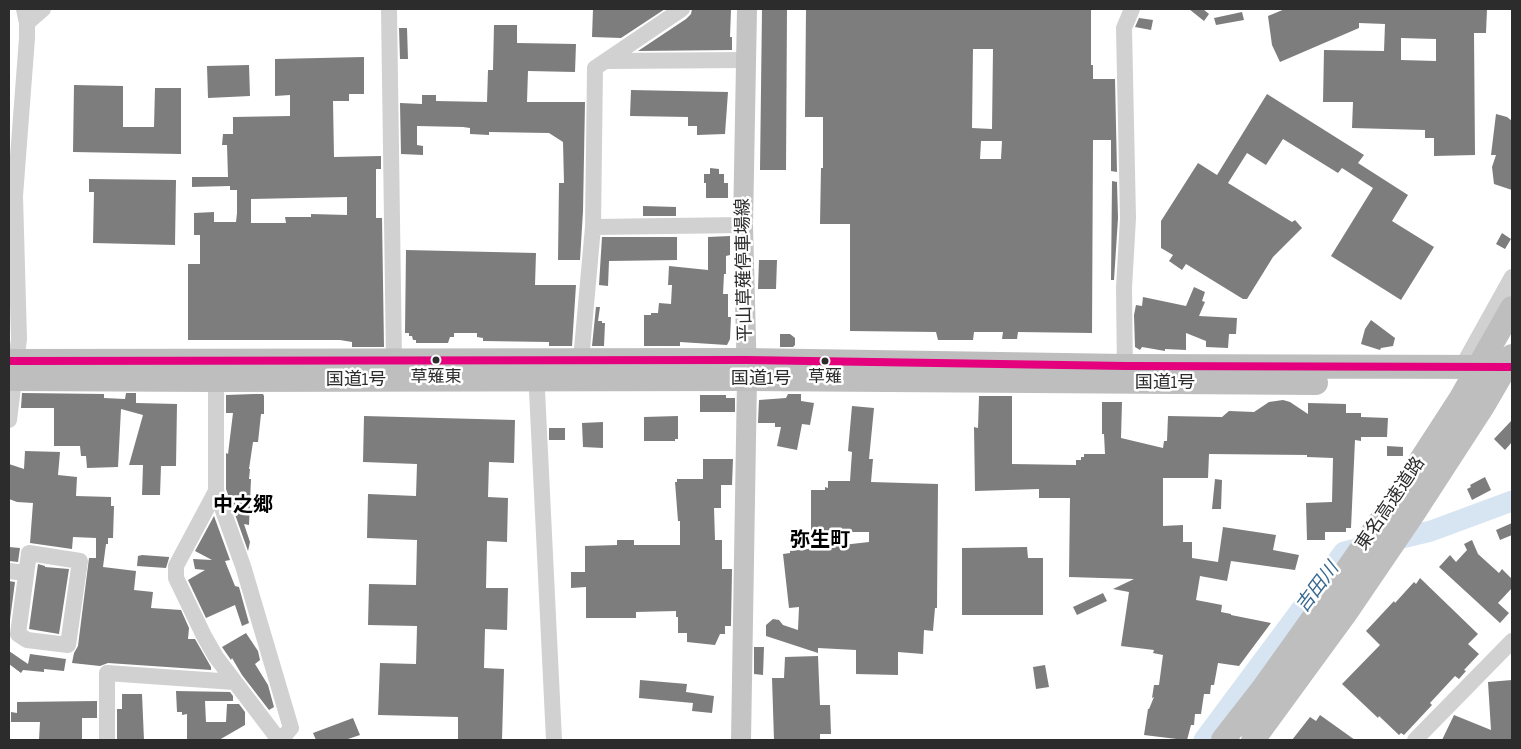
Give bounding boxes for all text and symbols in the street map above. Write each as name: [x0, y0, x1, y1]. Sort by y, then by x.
street label: 平山草薙停車場線: [733, 198, 757, 342]
marker: 草薙東: [431, 355, 441, 365]
marker: 草薙: [820, 356, 830, 366]
place label: 草薙東: [411, 368, 461, 388]
street label: 国道1号: [731, 368, 791, 390]
place label: 草薙: [808, 368, 842, 388]
street label: 国道1号: [326, 369, 386, 391]
street label: 国道1号: [1135, 372, 1195, 394]
street label: 東名高速道路: [1352, 453, 1430, 555]
district label: 中之郷: [213, 494, 273, 518]
district label: 弥生町: [790, 529, 850, 553]
water label: 吉田川: [1292, 558, 1344, 618]

